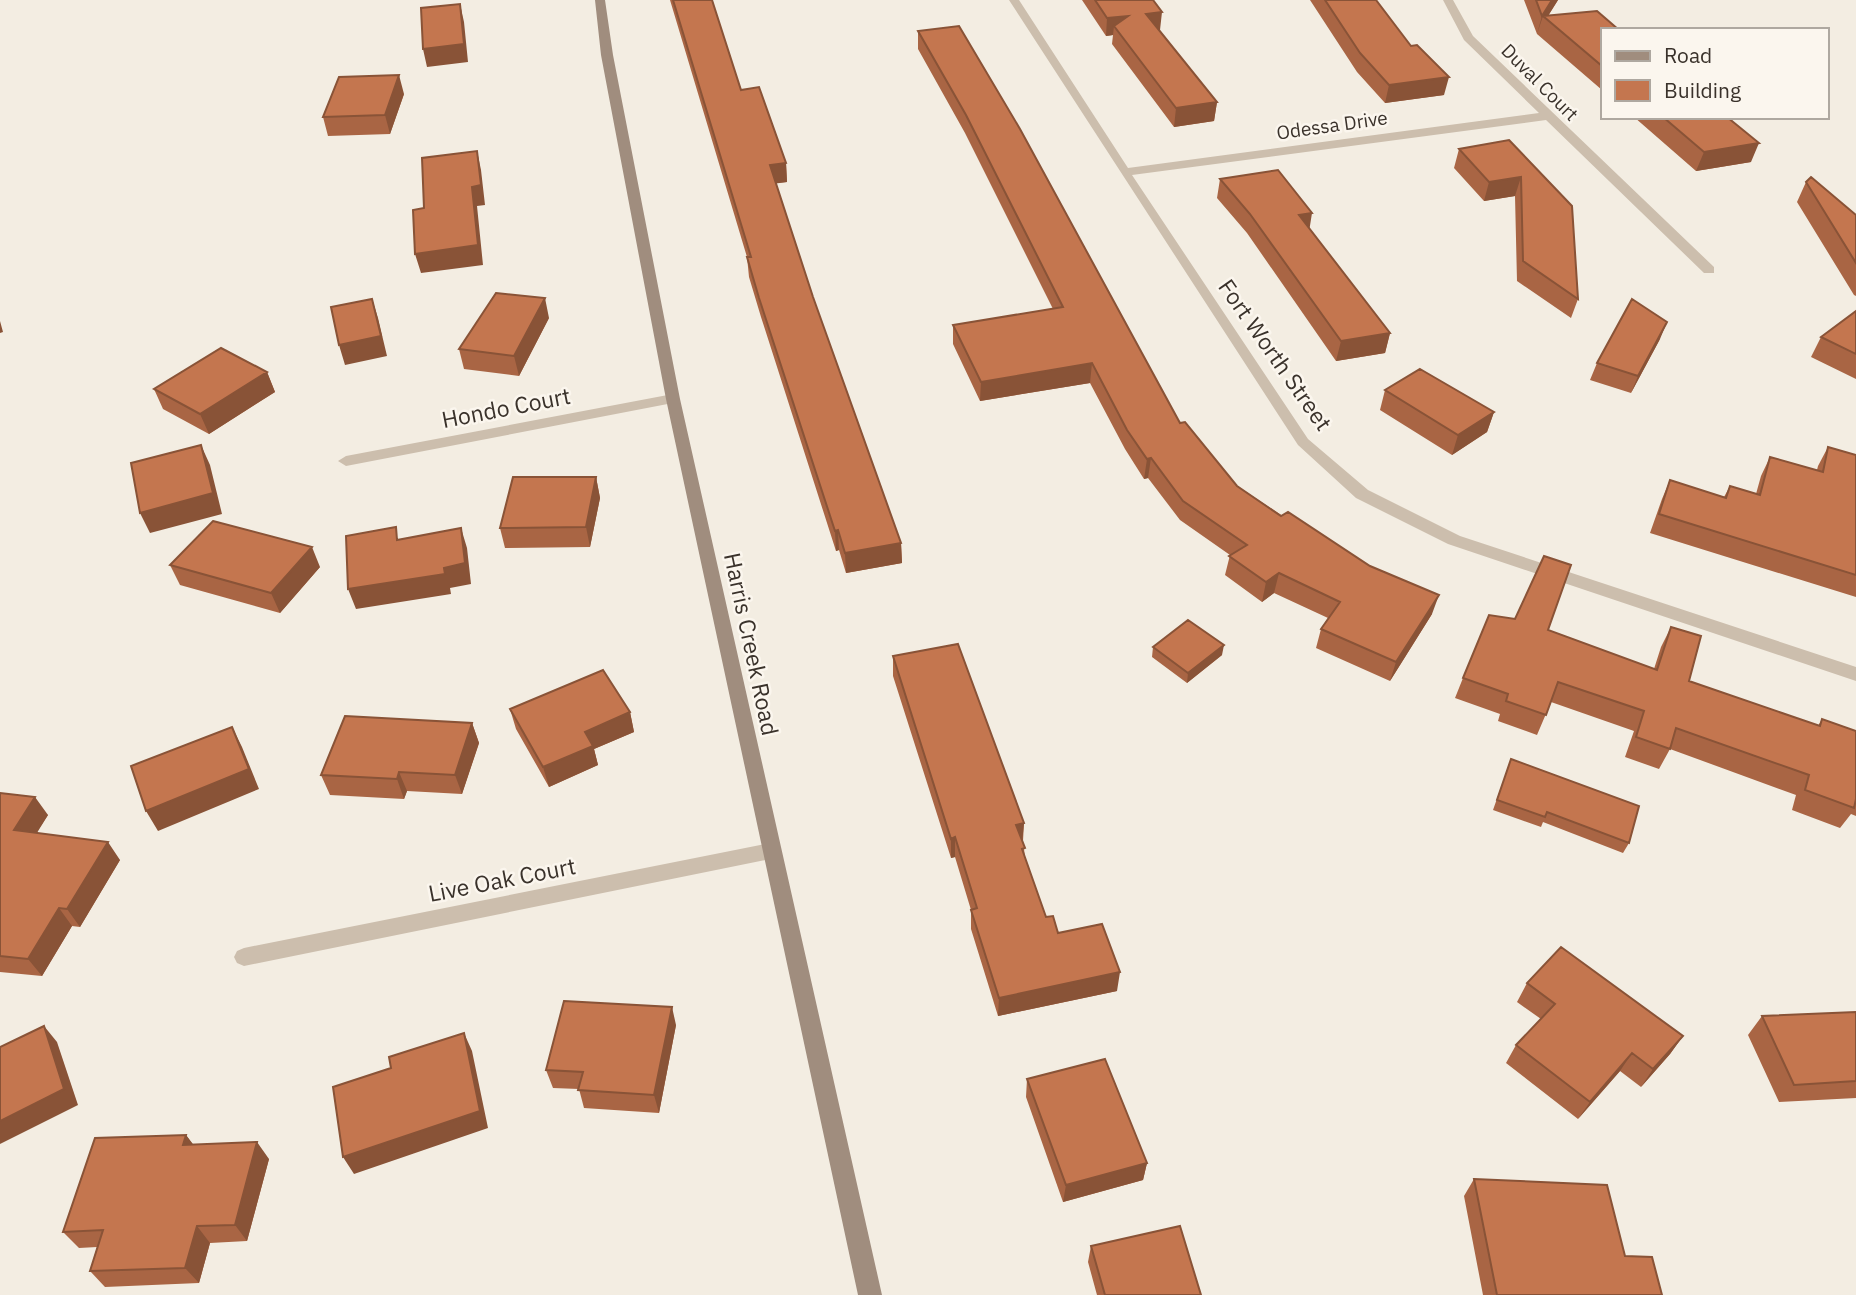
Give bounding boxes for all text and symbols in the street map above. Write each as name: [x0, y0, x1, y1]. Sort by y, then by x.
legend: [1601, 28, 1828, 119]
street label: Duval Court: [1496, 38, 1584, 126]
text: Road: [1664, 41, 1712, 69]
text: Building: [1664, 76, 1741, 104]
street label: Odessa Drive: [1275, 105, 1389, 145]
street label: Fort Worth Street: [1212, 273, 1339, 436]
street label: Hondo Court: [439, 380, 573, 434]
street label: Harris Creek Road: [718, 550, 786, 738]
street label: Live Oak Court: [426, 850, 578, 908]

